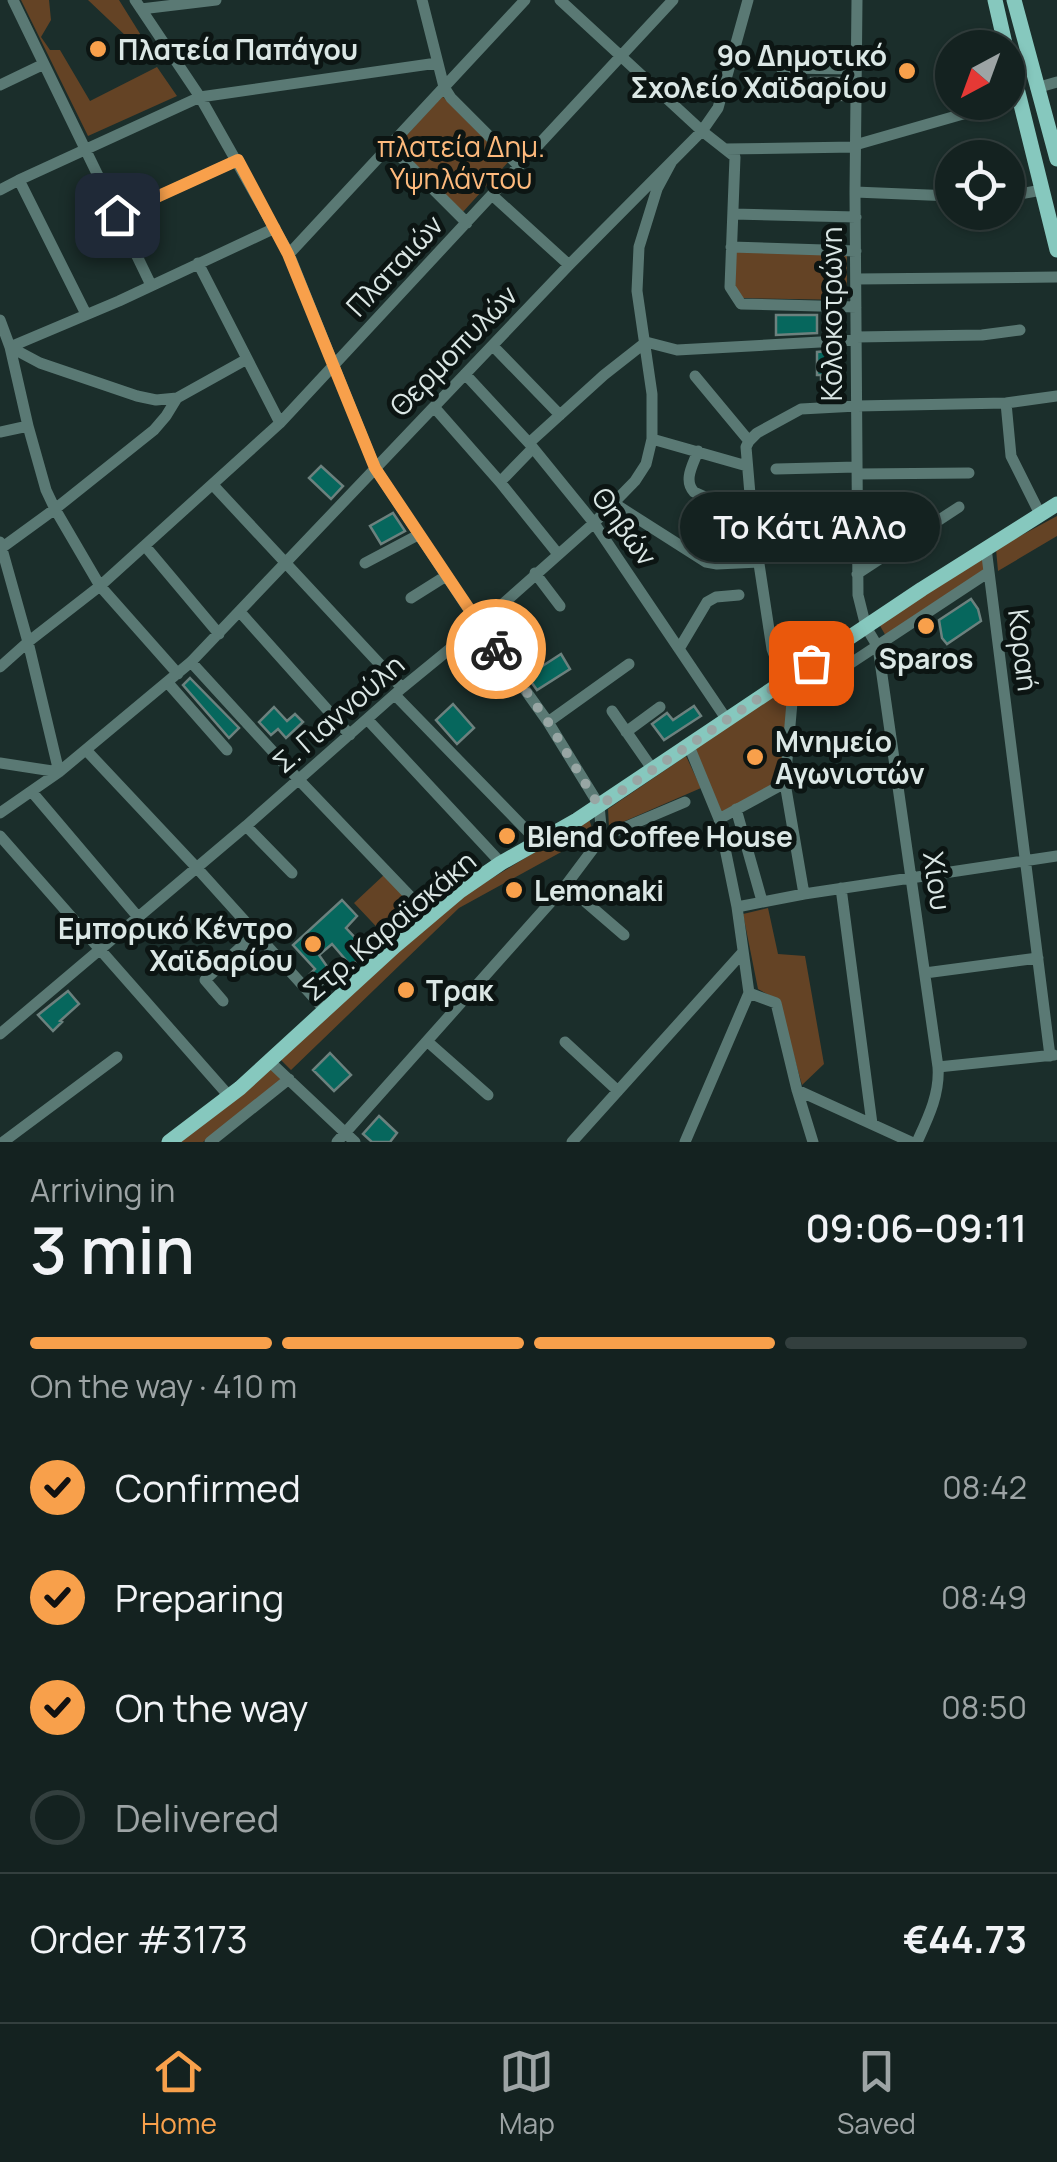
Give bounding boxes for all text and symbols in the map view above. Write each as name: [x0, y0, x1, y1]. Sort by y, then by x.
place label: Πλατεία Παπάγου: [118, 30, 358, 68]
north arrow: [935, 30, 1025, 120]
map controls: [935, 30, 1025, 230]
place label: 9ο Δημοτικό Σχολείο Χαϊδαρίου: [630, 36, 887, 106]
marker: Πλατεία Παπάγου: [87, 38, 109, 60]
marker: 9ο Δημοτικό Σχολείο Χαϊδαρίου: [896, 60, 918, 82]
park label: πλατεία Δημ. Υψηλάντου: [377, 127, 545, 197]
button: locate: [935, 140, 1025, 230]
pin: [75, 173, 160, 258]
icon: home: [90, 188, 145, 243]
street label: Πλαταιών: [337, 206, 451, 324]
street label: Κολοκοτρώνη: [812, 227, 850, 401]
street label: Θερμοπυλών: [381, 276, 525, 424]
street label: Θηβών: [584, 479, 666, 573]
callout: Το Κάτι Άλλο: [681, 493, 941, 563]
text: Το Κάτι Άλλο: [713, 505, 907, 549]
courier: [446, 599, 546, 699]
street label: Κοραή: [1000, 607, 1048, 693]
marker: Sparos: [915, 615, 937, 637]
pin: [769, 621, 854, 706]
icon: bike: [469, 622, 524, 677]
icon: bag: [784, 636, 839, 691]
place label: Sparos: [879, 639, 973, 677]
street label: Σ. Γιαννούλη: [264, 645, 412, 781]
place label: Μνημείο Αγωνιστών: [775, 722, 925, 792]
marker: Μνημείο Αγωνιστών: [744, 746, 766, 768]
place label: Blend Coffee House: [527, 817, 793, 855]
marker: Blend Coffee House: [496, 825, 518, 847]
street label: Στρ. Καραϊσκάκη: [295, 841, 483, 1009]
street label: Χίου: [915, 849, 961, 913]
place label: Lemonaki: [534, 871, 664, 909]
marker: Lemonaki: [503, 879, 525, 901]
place label: Εμπορικό Κέντρο Χαϊδαρίου: [58, 909, 293, 979]
marker: Εμπορικό Κέντρο Χαϊδαρίου: [302, 933, 324, 955]
place label: Τρακ: [426, 971, 494, 1009]
marker: Τρακ: [395, 979, 417, 1001]
text: Arriving in: [30, 1168, 175, 1212]
text: 09:06–09:11: [805, 1201, 1027, 1253]
text: 3 min: [30, 1205, 195, 1294]
text: On the way · 410 m: [30, 1364, 297, 1408]
icon: check: [30, 1460, 85, 1515]
text: Confirmed: [115, 1461, 301, 1513]
text: 08:42: [942, 1465, 1027, 1509]
icon: check: [30, 1570, 85, 1625]
text: Preparing: [115, 1571, 284, 1623]
text: 08:49: [941, 1575, 1027, 1619]
icon: check: [30, 1680, 85, 1735]
text: On the way: [115, 1681, 308, 1733]
text: 08:50: [941, 1685, 1027, 1729]
text: Delivered: [115, 1791, 279, 1843]
text: Order #3173: [30, 1912, 248, 1964]
text: €44.73: [903, 1912, 1027, 1964]
tab: Home: [141, 2044, 217, 2142]
tab: Map: [499, 2044, 555, 2142]
tab: Saved: [837, 2044, 916, 2142]

